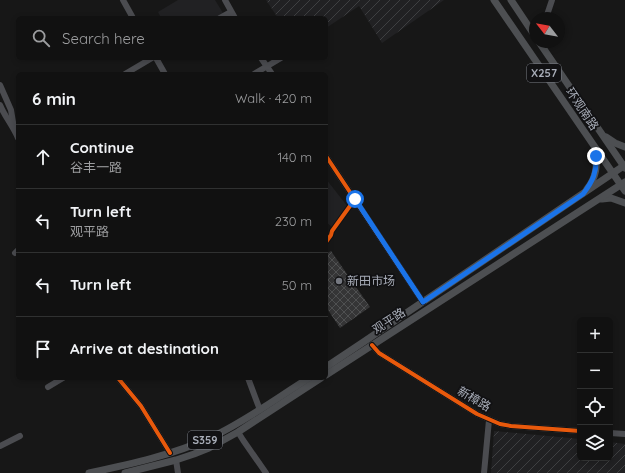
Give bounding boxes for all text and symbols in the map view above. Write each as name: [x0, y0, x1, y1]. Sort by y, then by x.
north arrow: [529, 12, 565, 48]
search box: [16, 16, 328, 60]
icon: search: [30, 27, 52, 49]
text: Search here: [62, 29, 145, 48]
road number: X257: [527, 64, 561, 82]
street label: 环观南路: [563, 85, 602, 133]
text: 6 min: [32, 88, 76, 109]
text: Walk · 420 m: [235, 90, 312, 106]
text: Continue: [70, 138, 134, 157]
icon: ahead: [32, 146, 54, 168]
route end: [587, 147, 605, 165]
text: 140 m: [277, 149, 312, 165]
text: 谷丰一路: [70, 159, 122, 175]
route start: [346, 190, 364, 208]
text: Turn left: [70, 202, 132, 221]
icon: left: [32, 210, 54, 232]
text: 230 m: [275, 213, 312, 229]
text: 观平路: [70, 223, 109, 239]
place label: 新田市场: [347, 273, 395, 288]
icon: left: [32, 274, 54, 296]
text: Turn left: [70, 275, 132, 294]
marker: 新田市场: [334, 276, 344, 286]
text: 50 m: [282, 277, 312, 293]
street label: 观平路: [370, 304, 408, 337]
map controls: [577, 317, 613, 461]
button: +: [577, 317, 613, 353]
icon: arrive: [32, 338, 54, 360]
text: Arrive at destination: [70, 339, 219, 358]
button: −: [577, 353, 613, 389]
street label: 新樟路: [455, 383, 494, 414]
button: locate: [577, 389, 613, 425]
button: layers: [577, 425, 613, 461]
road number: S359: [188, 431, 222, 449]

